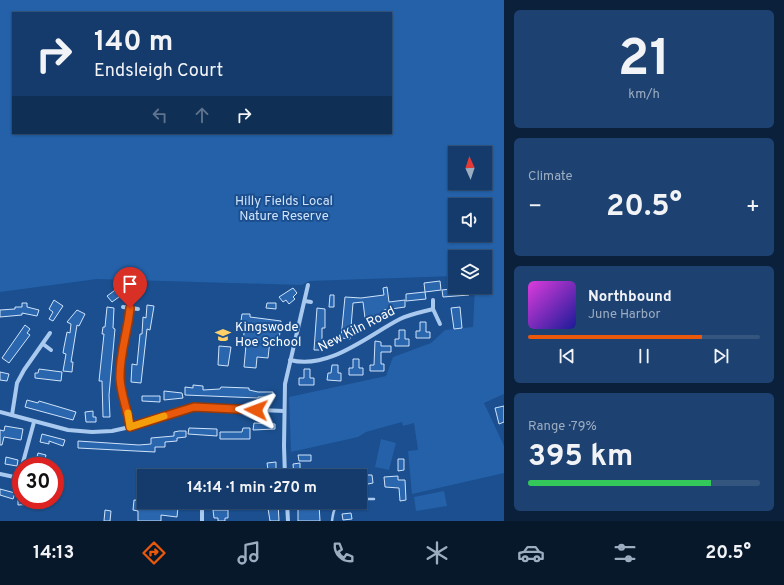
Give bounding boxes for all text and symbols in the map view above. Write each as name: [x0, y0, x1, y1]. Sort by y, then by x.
text: 140 m: [94, 25, 173, 61]
icon: right: [28, 28, 80, 80]
text: 21: [618, 28, 670, 94]
text: Endsleigh Court: [94, 60, 223, 83]
text: km/h: [628, 87, 660, 103]
icon: left: [149, 104, 171, 126]
icon: ahead: [191, 104, 213, 126]
icon: right: [233, 104, 255, 126]
north arrow: [448, 146, 492, 190]
map controls: [448, 146, 492, 294]
text: Climate: [528, 169, 573, 185]
text: 20.5°: [606, 189, 682, 226]
park label: Hilly Fields Local Nature Reserve: [235, 194, 333, 225]
text: −: [528, 194, 542, 221]
text: +: [746, 194, 760, 221]
button: sound: [448, 198, 492, 242]
button: layers: [448, 250, 492, 294]
pin: [113, 267, 147, 308]
icon: arrive: [119, 273, 141, 295]
text: Northbound: [588, 288, 672, 307]
street label: New Kiln Road: [316, 304, 398, 356]
text: June Harbor: [588, 307, 661, 323]
place label: Kingswode Hoe School: [235, 320, 301, 351]
school or university icon: Kingswode Hoe School: [214, 326, 232, 344]
icon: previous: [556, 345, 578, 367]
icon: pause: [633, 345, 655, 367]
icon: next: [710, 345, 732, 367]
position arrow: [235, 389, 277, 431]
text: Range · 79%: [528, 419, 597, 435]
text: 395 km: [528, 439, 633, 476]
speed limit sign: 30: [12, 457, 64, 509]
text: 14:14 · 1 min · 270 m: [187, 479, 317, 498]
icon: directions: [140, 539, 168, 567]
icon: music: [235, 539, 263, 567]
icon: phone: [329, 539, 357, 567]
icon: climate: [423, 539, 451, 567]
icon: car: [517, 539, 545, 567]
icon: filters: [611, 539, 639, 567]
text: 14:13: [33, 542, 74, 565]
text: 20.5°: [705, 542, 751, 565]

